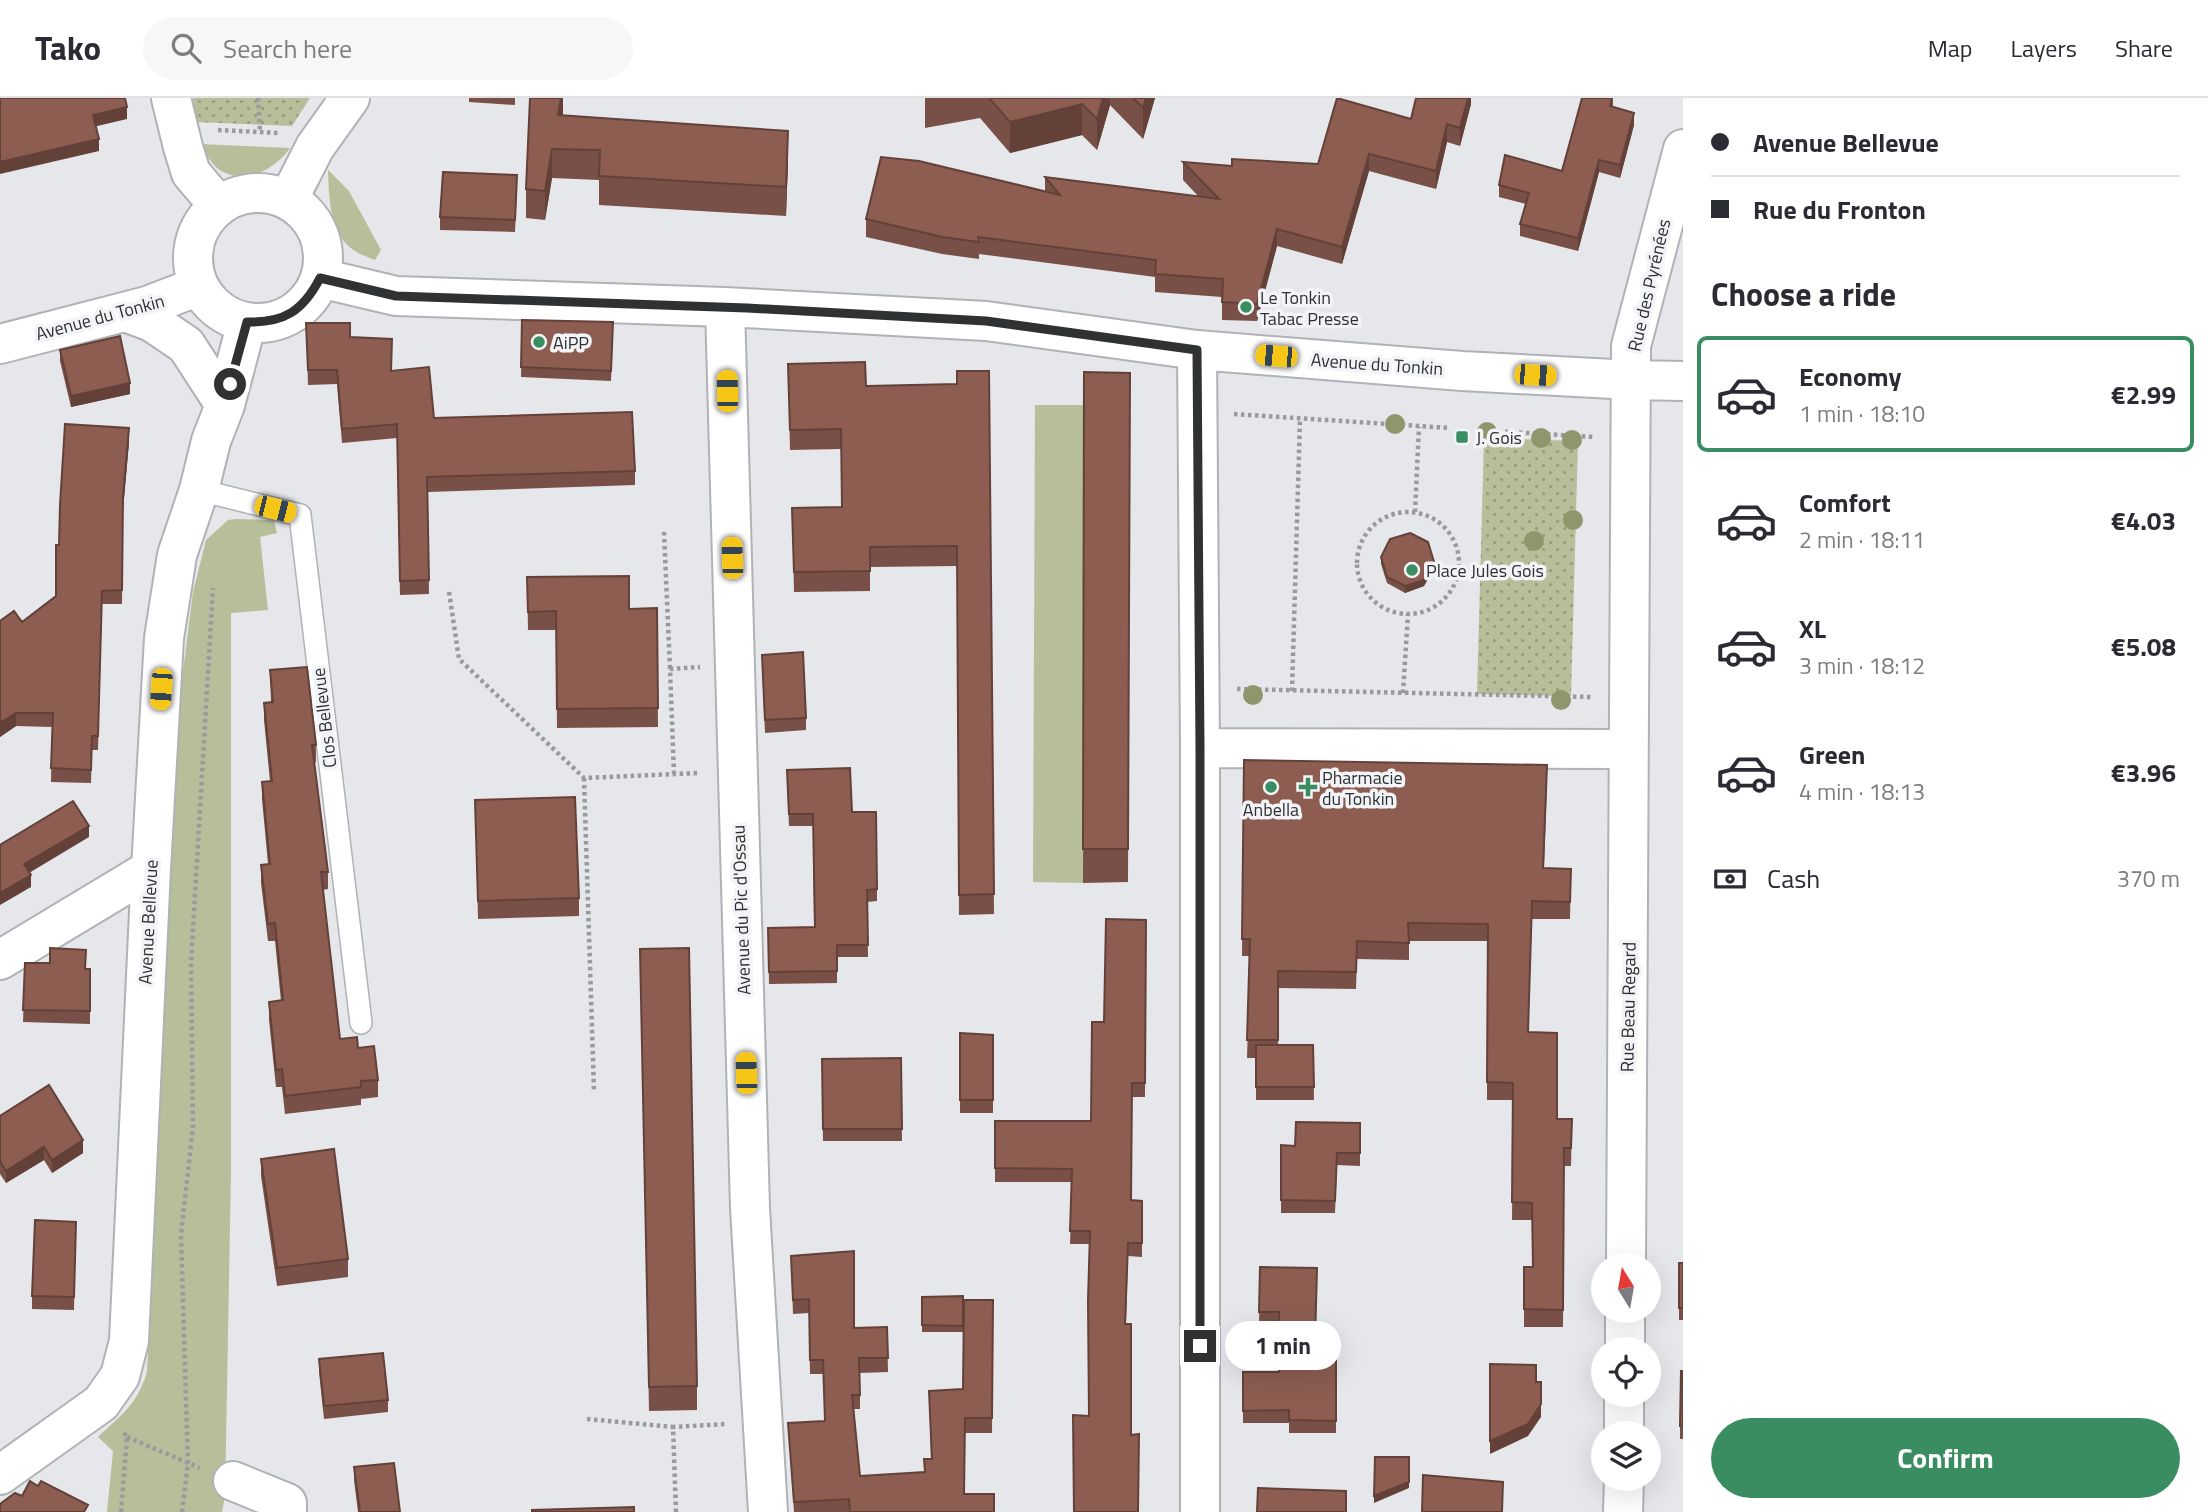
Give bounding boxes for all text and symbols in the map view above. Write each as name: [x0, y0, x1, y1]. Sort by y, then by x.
search box: [143, 17, 633, 80]
text: Tako: [35, 23, 101, 73]
icon: search: [167, 29, 205, 67]
text: Search here: [223, 29, 352, 68]
text: Map: [1928, 30, 1973, 66]
text: Layers: [2011, 30, 2077, 66]
text: Share: [2115, 30, 2173, 66]
text: Avenue Bellevue: [1753, 123, 1939, 162]
text: Rue du Fronton: [1753, 190, 1926, 229]
street label: Rue des Pyrénées: [1621, 216, 1677, 354]
text: Choose a ride: [1711, 270, 1896, 318]
place label: Le Tonkin Tabac Presse: [1260, 284, 1359, 332]
street label: Avenue du Tonkin: [32, 287, 168, 347]
marker: Le Tonkin Tabac Presse: [1238, 299, 1254, 315]
place label: AiPP: [553, 329, 589, 356]
marker: AiPP: [531, 334, 547, 350]
car: [1255, 344, 1298, 368]
street label: Avenue du Tonkin: [1310, 346, 1444, 382]
text: Economy: [1799, 357, 1901, 396]
car: [1514, 363, 1557, 387]
icon: car: [1715, 363, 1778, 426]
route start: [214, 368, 246, 400]
car: [717, 370, 738, 412]
text: €2.99: [2111, 375, 2176, 414]
text: 1 min · 18:10: [1799, 396, 1925, 431]
place label: J. Gois: [1476, 424, 1522, 451]
marker: J. Gois: [1454, 429, 1470, 445]
text: Comfort: [1799, 483, 1891, 522]
icon: car: [1715, 489, 1778, 552]
car: [253, 494, 298, 524]
text: €4.03: [2111, 501, 2176, 540]
text: 2 min · 18:11: [1799, 522, 1925, 557]
car: [721, 537, 744, 579]
place label: Place Jules Gois: [1426, 557, 1544, 584]
marker: Place Jules Gois: [1404, 562, 1420, 578]
text: XL: [1799, 609, 1826, 648]
icon: car: [1715, 615, 1778, 678]
text: €5.08: [2111, 627, 2176, 666]
text: 3 min · 18:12: [1799, 648, 1925, 683]
street label: Clos Bellevue: [304, 666, 344, 770]
car: [150, 667, 173, 711]
text: Green: [1799, 735, 1865, 774]
icon: car: [1715, 741, 1778, 804]
text: €3.96: [2111, 753, 2176, 792]
place label: Pharmacie du Tonkin: [1322, 764, 1403, 812]
text: 4 min · 18:13: [1799, 774, 1925, 809]
marker: Anbella: [1263, 779, 1279, 795]
marker: Pharmacie du Tonkin: [1300, 779, 1316, 795]
place label: Anbella: [1243, 796, 1299, 823]
street label: Avenue du Pic d'Ossau: [725, 824, 757, 996]
street label: Avenue Bellevue: [131, 859, 165, 985]
text: Cash: [1767, 859, 1820, 898]
icon: cash: [1711, 860, 1749, 898]
text: 370 m: [2117, 861, 2180, 896]
street label: Rue Beau Regard: [1613, 942, 1643, 1072]
car: [735, 1052, 758, 1094]
north arrow: [1591, 1253, 1661, 1323]
map controls: [1591, 1253, 1661, 1491]
callout: 1 min: [1224, 1322, 1340, 1370]
text: 1 min: [1255, 1328, 1311, 1363]
route end: [1184, 1330, 1216, 1362]
button: locate: [1591, 1337, 1661, 1407]
button: Confirm: [1711, 1418, 2180, 1498]
button: layers: [1591, 1421, 1661, 1491]

